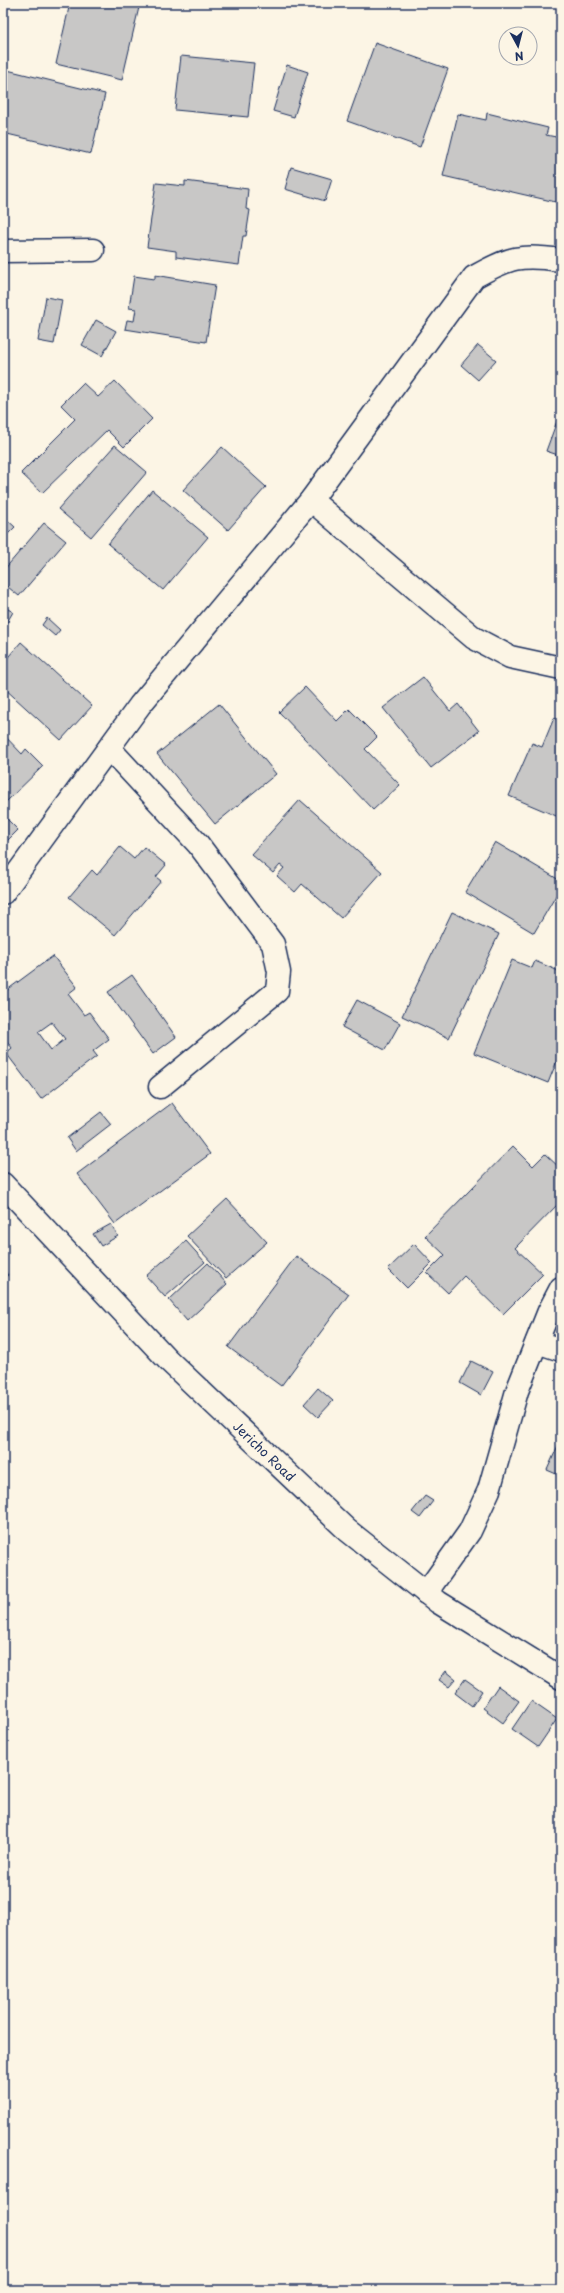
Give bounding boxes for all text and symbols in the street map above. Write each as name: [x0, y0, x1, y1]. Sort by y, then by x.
north arrow: [498, 26, 538, 66]
text: N: [514, 47, 525, 65]
street label: Jericho Road: [229, 1417, 300, 1485]

